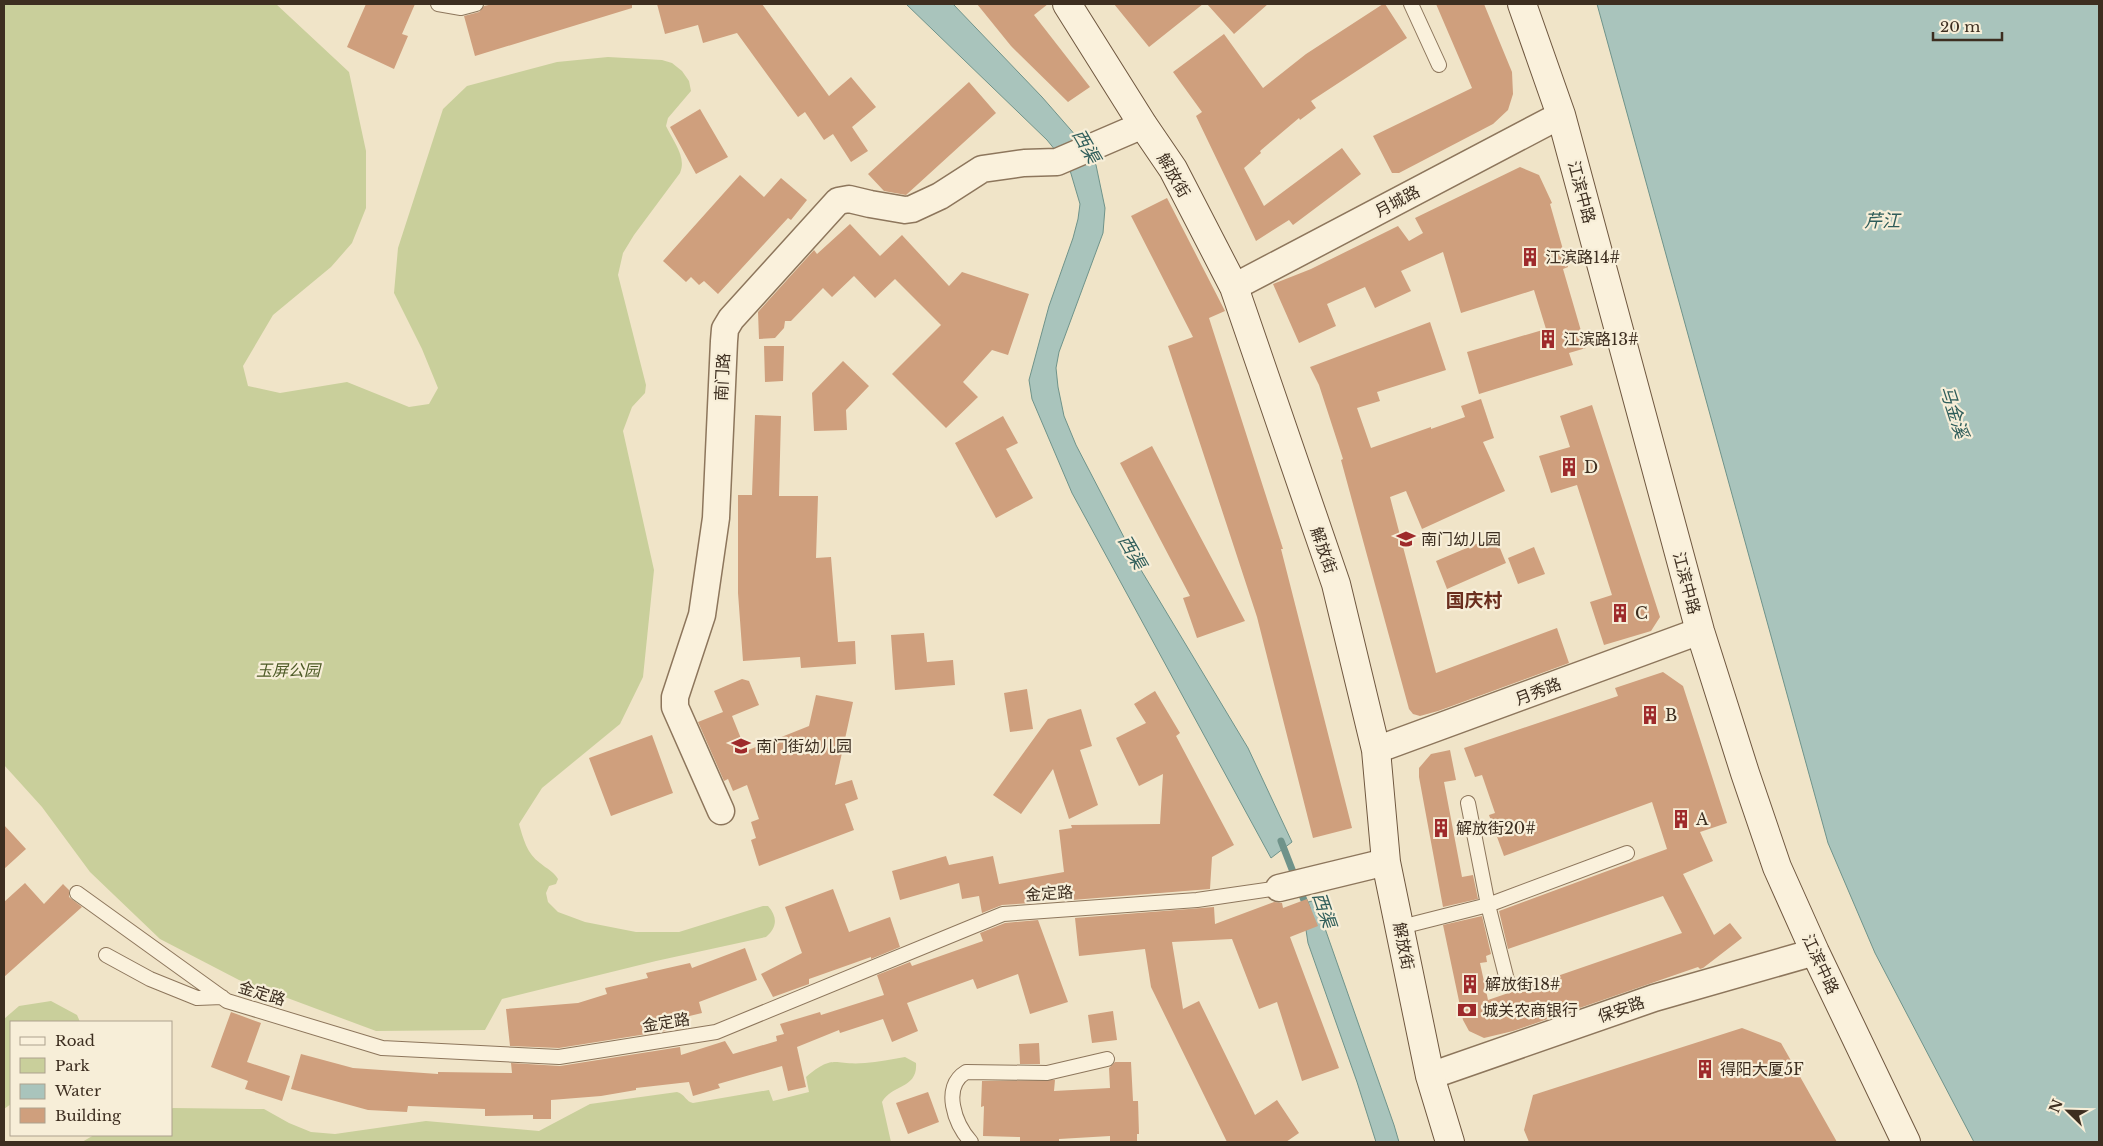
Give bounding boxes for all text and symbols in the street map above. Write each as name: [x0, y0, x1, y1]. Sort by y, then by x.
scale bar: [1933, 10, 2002, 42]
text: 20 m: [1940, 17, 1980, 36]
water label: 西渠: [1067, 125, 1106, 170]
street label: 解放街: [1153, 149, 1195, 201]
street label: 江滨中路: [1564, 158, 1600, 226]
street label: 月城路: [1371, 181, 1423, 221]
water label: 芹江: [1864, 210, 1902, 232]
building icon: 江滨路14#: [1519, 246, 1541, 268]
place label: 江滨路14#: [1545, 247, 1620, 267]
building icon: 江滨路13#: [1537, 328, 1559, 350]
place label: 江滨路13#: [1563, 329, 1639, 349]
street label: 南门路: [711, 353, 733, 401]
water label: 马金溪: [1935, 383, 1973, 443]
building icon: D: [1558, 456, 1580, 478]
place label: D: [1584, 457, 1598, 477]
street label: 解放街: [1307, 524, 1341, 576]
school or university icon: 南门幼儿园: [1395, 528, 1417, 550]
place label: 南门幼儿园: [1421, 529, 1501, 549]
water label: 西渠: [1113, 531, 1152, 576]
street label: 江滨中路: [1669, 549, 1705, 617]
district label: 国庆村: [1445, 589, 1503, 612]
building icon: C: [1609, 602, 1631, 624]
place label: C: [1635, 603, 1648, 623]
park label: 玉屏公园: [256, 660, 322, 680]
street label: 月秀路: [1512, 673, 1564, 709]
building icon: B: [1639, 704, 1661, 726]
place label: B: [1665, 705, 1677, 725]
school or university icon: 南门街幼儿园: [730, 735, 752, 757]
place label: 南门街幼儿园: [756, 736, 852, 756]
building icon: A: [1670, 808, 1692, 830]
place label: A: [1695, 809, 1709, 829]
building icon: 解放街20#: [1430, 817, 1452, 839]
place label: 解放街20#: [1456, 818, 1536, 838]
street label: 金定路: [1024, 881, 1074, 905]
water label: 西渠: [1308, 889, 1341, 933]
street label: 解放街: [1390, 921, 1418, 971]
street label: 江滨中路: [1798, 931, 1844, 997]
building icon: 解放街18#: [1459, 973, 1481, 995]
place label: 解放街18#: [1485, 974, 1561, 994]
street label: 金定路: [236, 976, 288, 1010]
street label: 保安路: [1595, 992, 1647, 1026]
bank icon: 城关农商银行: [1456, 999, 1478, 1021]
place label: 城关农商银行: [1482, 1000, 1578, 1020]
street label: 金定路: [641, 1008, 691, 1036]
legend: [10, 1021, 172, 1136]
text: Road: [55, 1031, 95, 1050]
text: Park: [55, 1056, 91, 1075]
building icon: 得阳大厦5F: [1694, 1058, 1716, 1080]
place label: 得阳大厦5F: [1720, 1059, 1804, 1079]
text: Water: [54, 1081, 102, 1100]
north arrow: [2043, 1086, 2093, 1136]
text: N: [2045, 1096, 2067, 1115]
text: Building: [55, 1106, 122, 1125]

